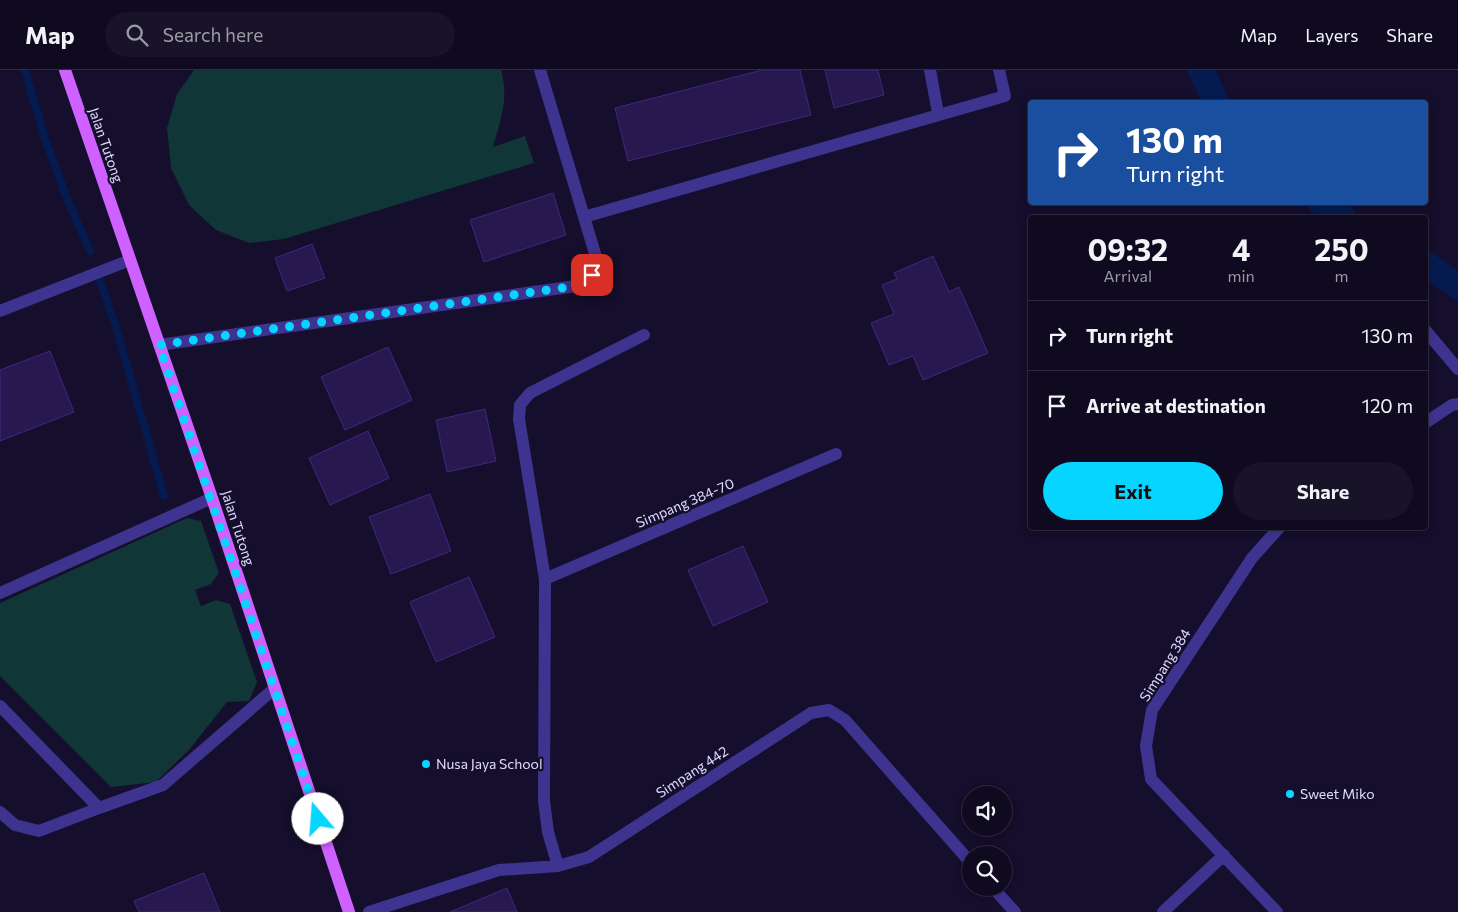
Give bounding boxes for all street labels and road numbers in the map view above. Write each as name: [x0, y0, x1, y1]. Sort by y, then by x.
street label: Jalan Tutong: [86, 105, 127, 185]
street label: Simpang 384-70: [633, 474, 737, 531]
street label: Jalan Tutong: [218, 488, 259, 568]
street label: Simpang 384: [1135, 625, 1194, 704]
street label: Simpang 442: [653, 742, 731, 801]

